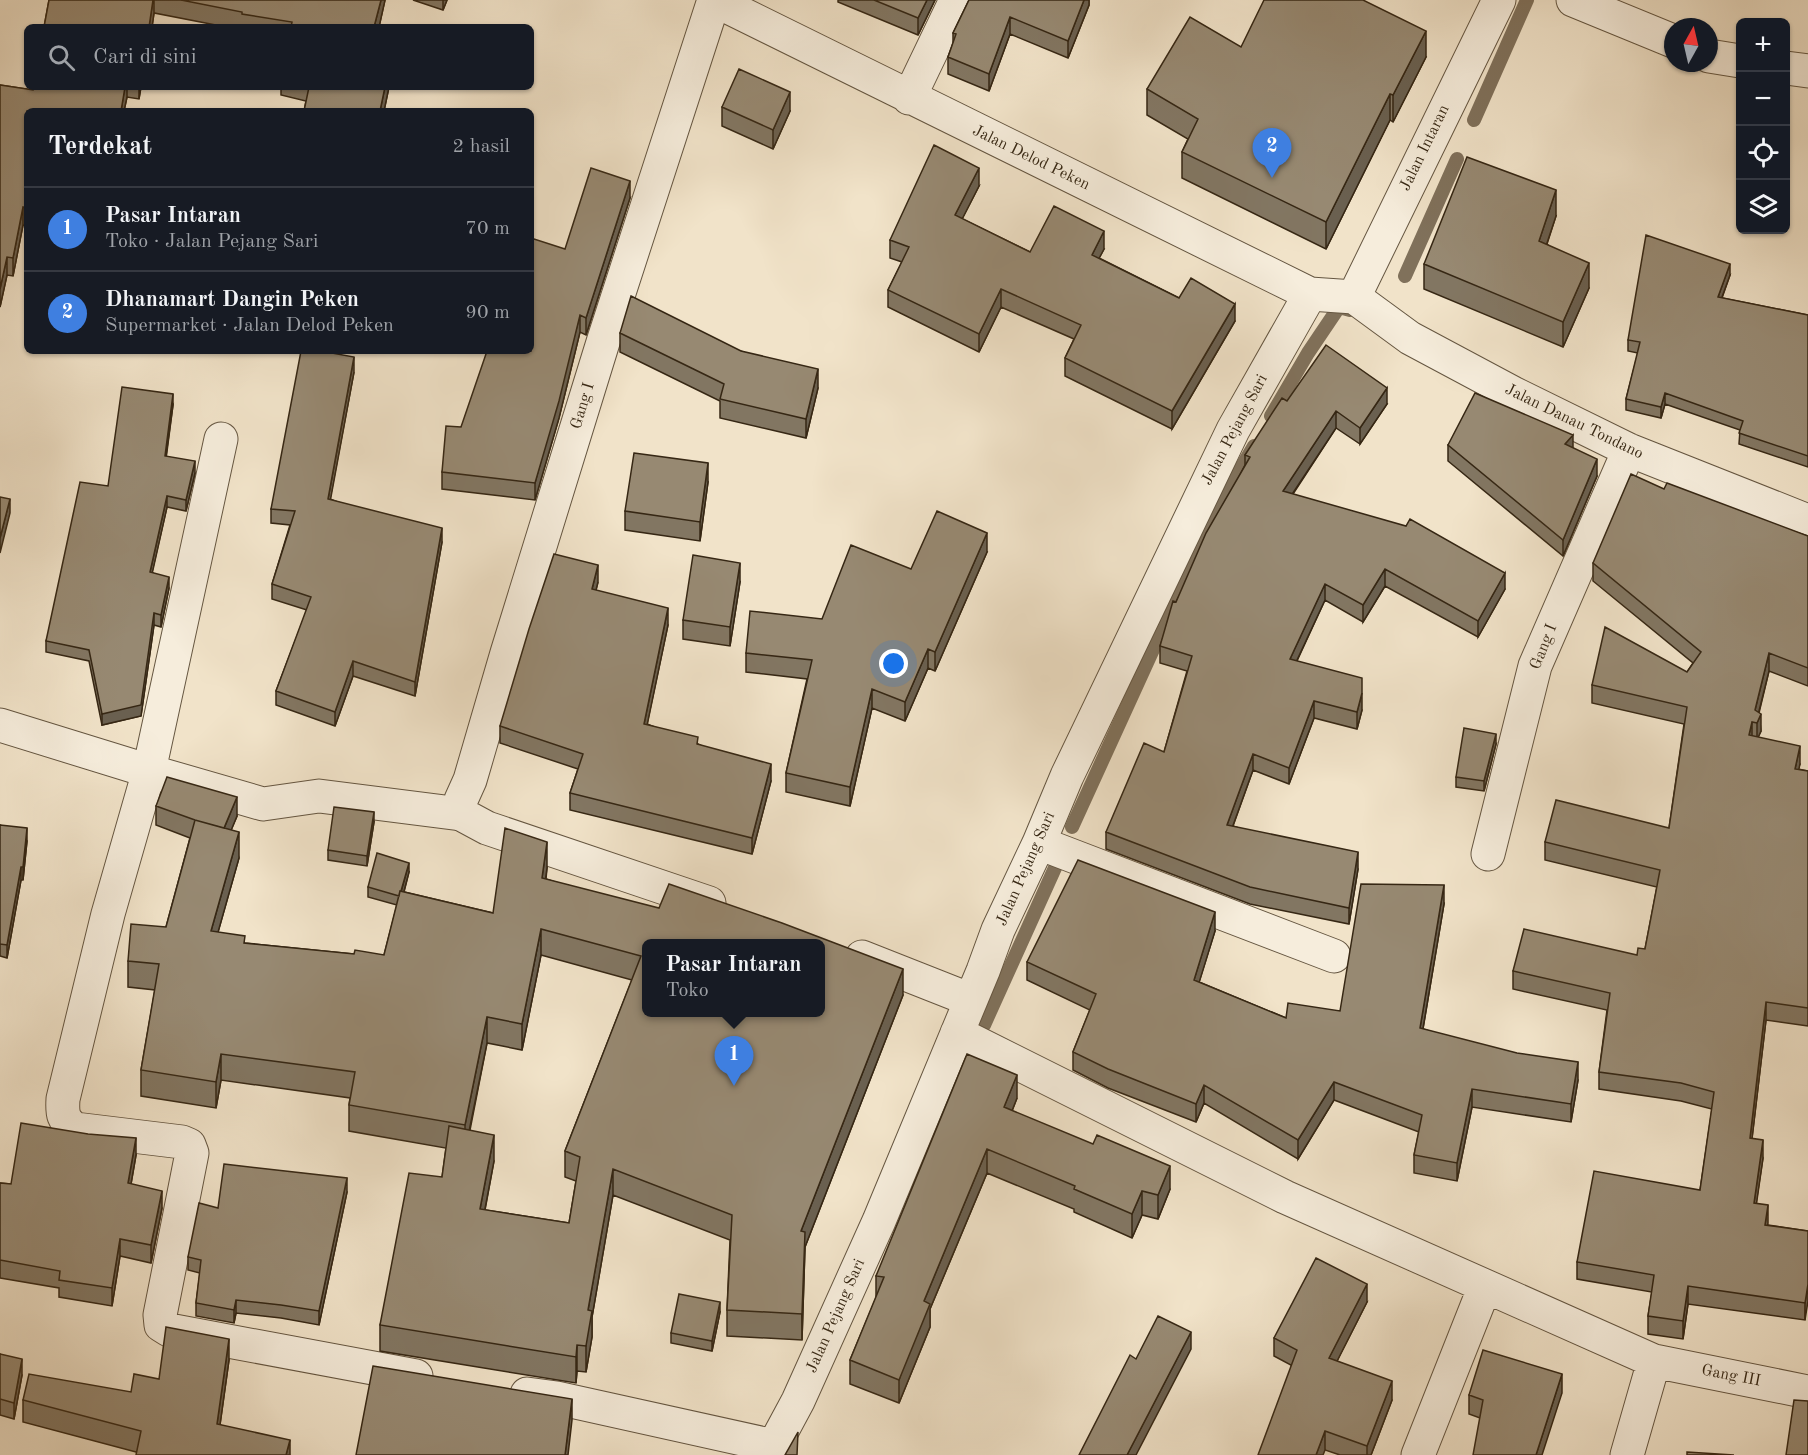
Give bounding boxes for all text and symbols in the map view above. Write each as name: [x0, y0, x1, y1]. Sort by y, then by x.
north arrow: [1664, 18, 1718, 72]
map controls: [1736, 18, 1790, 234]
button: +: [1736, 18, 1790, 72]
search box: [24, 24, 534, 90]
icon: search: [45, 41, 78, 74]
text: Cari di sini: [93, 46, 197, 68]
button: −: [1736, 72, 1790, 126]
street label: Jalan Intaran: [1397, 102, 1453, 194]
street label: Jalan Delod Peken: [970, 123, 1093, 194]
button: locate: [1736, 126, 1790, 180]
pin: 2: [1252, 128, 1292, 178]
text: Terdekat: [48, 134, 152, 160]
text: 2 hasil: [453, 137, 510, 157]
button: layers: [1736, 180, 1790, 234]
text: Pasar Intaran: [105, 205, 241, 227]
text: 1: [62, 219, 73, 239]
text: 70 m: [465, 219, 510, 239]
text: Toko · Jalan Pejang Sari: [105, 232, 318, 252]
text: Dhanamart Dangin Peken: [105, 289, 359, 311]
text: 2: [62, 303, 73, 323]
text: 90 m: [465, 303, 510, 323]
text: Supermarket · Jalan Delod Peken: [105, 316, 394, 336]
street label: Jalan Pejang Sari: [1199, 372, 1271, 488]
street label: Gang I: [568, 381, 598, 431]
street label: Jalan Danau Tondano: [1502, 382, 1646, 462]
street label: Gang I: [1528, 622, 1560, 672]
your location: [879, 649, 908, 678]
street label: Jalan Pejang Sari: [994, 810, 1058, 928]
popup: [642, 939, 825, 1017]
text: Pasar Intaran: [665, 954, 802, 976]
text: Toko: [665, 981, 709, 1001]
pin: 1: [714, 1036, 754, 1086]
street label: Jalan Pejang Sari: [804, 1257, 868, 1375]
street label: Gang III: [1700, 1362, 1762, 1390]

